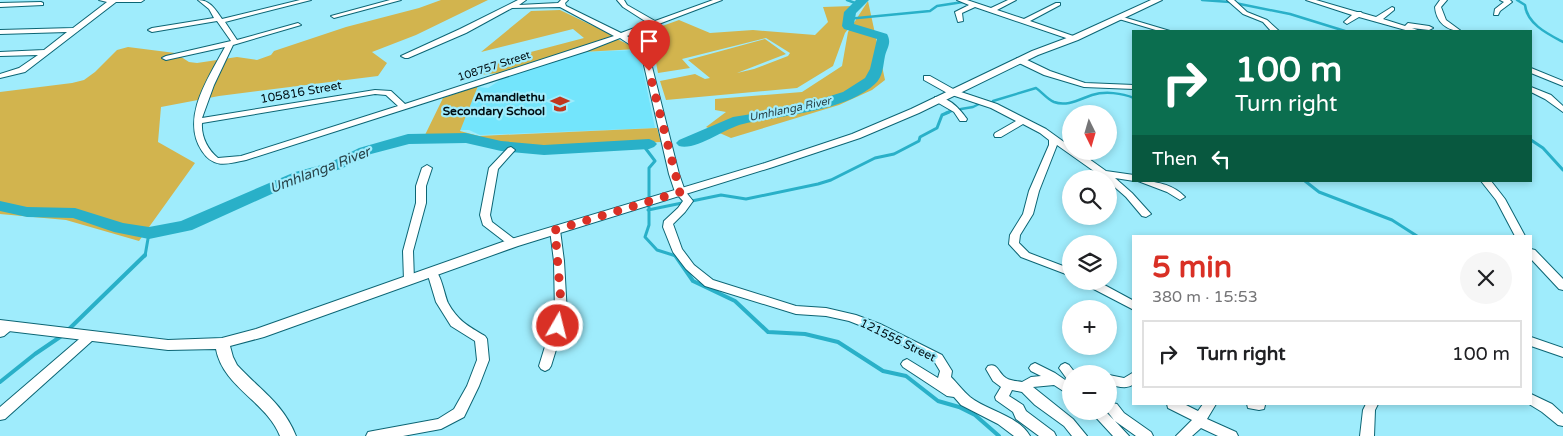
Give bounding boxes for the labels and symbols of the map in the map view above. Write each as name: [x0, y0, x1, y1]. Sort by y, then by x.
pin: [628, 20, 670, 71]
street label: 108757 Street: [456, 48, 532, 84]
street label: 105816 Street: [259, 78, 343, 106]
place label: Amandlethu Secondary School: [443, 90, 545, 119]
school or university icon: Amandlethu Secondary School: [549, 93, 571, 115]
water label: Umhlanga River: [748, 94, 834, 124]
north arrow: [1062, 105, 1118, 160]
water label: Umhlanga River: [267, 142, 374, 197]
position arrow: [531, 299, 583, 351]
street label: 121555 Street: [858, 316, 939, 365]

